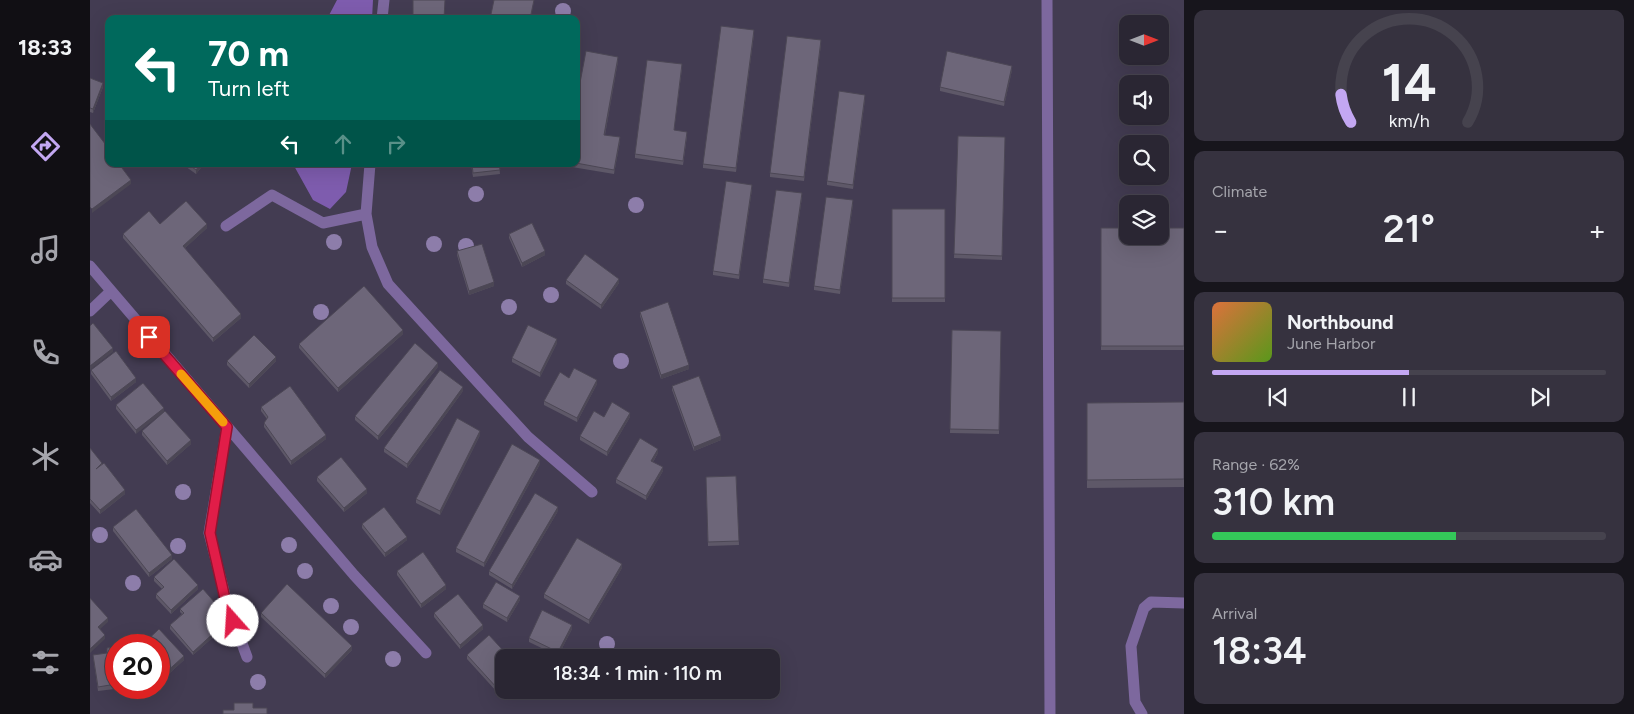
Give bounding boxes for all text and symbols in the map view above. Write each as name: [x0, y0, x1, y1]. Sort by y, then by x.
north arrow: [1119, 15, 1169, 65]
map controls: [1119, 15, 1169, 245]
text: 70 m: [208, 33, 289, 75]
text: 18:33: [18, 34, 72, 61]
icon: left: [125, 35, 190, 100]
text: 14: [1382, 52, 1436, 114]
text: Turn left: [208, 75, 290, 102]
button: sound: [1119, 75, 1169, 125]
text: km/h: [1389, 110, 1429, 131]
icon: directions: [28, 129, 63, 164]
icon: left: [276, 130, 304, 158]
icon: ahead: [329, 130, 357, 158]
icon: right: [382, 130, 410, 158]
button: search: [1119, 135, 1169, 185]
text: Climate: [1212, 182, 1267, 201]
button: layers: [1119, 195, 1169, 245]
text: 21°: [1383, 206, 1435, 252]
text: −: [1212, 213, 1229, 247]
text: +: [1589, 213, 1606, 247]
icon: music: [28, 232, 63, 267]
text: Northbound: [1287, 311, 1394, 334]
pin: [128, 316, 170, 358]
icon: arrive: [135, 323, 163, 351]
text: June Harbor: [1287, 334, 1375, 353]
icon: phone: [28, 335, 63, 370]
icon: previous: [1264, 383, 1292, 411]
icon: pause: [1395, 383, 1423, 411]
icon: next: [1526, 383, 1554, 411]
icon: climate: [28, 439, 63, 474]
text: Range · 62%: [1212, 455, 1300, 474]
text: 310 km: [1212, 479, 1335, 525]
icon: car: [28, 542, 63, 577]
position arrow: [206, 594, 258, 646]
text: Arrival: [1212, 604, 1257, 623]
text: 18:34: [1212, 628, 1307, 674]
speed limit sign: 20: [105, 634, 170, 699]
icon: filters: [28, 645, 63, 680]
text: 18:34 · 1 min · 110 m: [553, 662, 722, 685]

